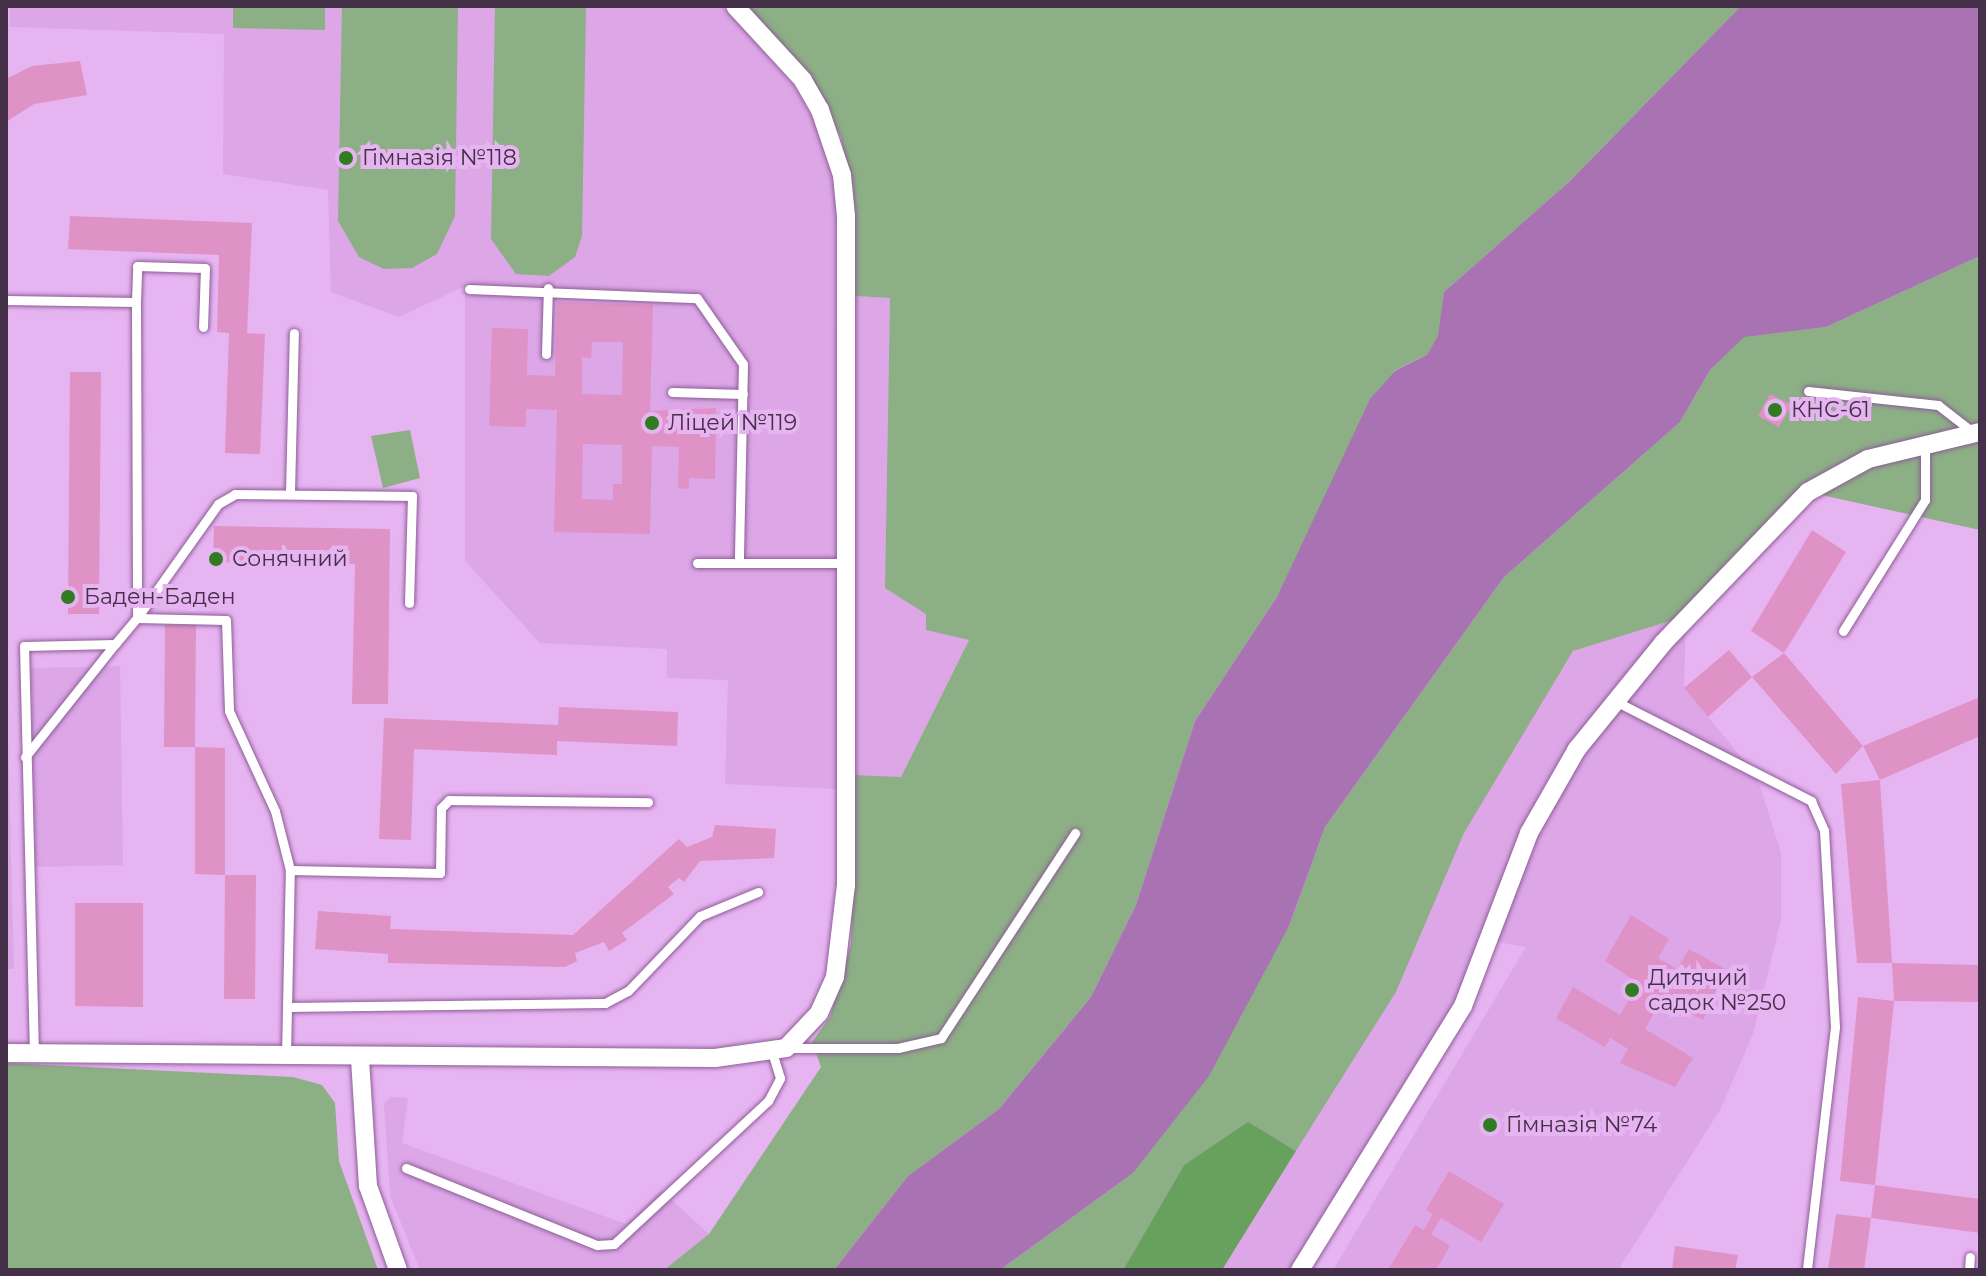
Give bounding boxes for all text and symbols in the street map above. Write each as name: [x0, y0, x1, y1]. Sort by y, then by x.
place label: Гімназія №118: [362, 145, 517, 171]
marker: Гімназія №118: [337, 149, 355, 167]
place label: КНС-61: [1791, 397, 1870, 423]
marker: КНС-61: [1766, 401, 1784, 419]
place label: Ліцей №119: [668, 410, 797, 436]
marker: Ліцей №119: [643, 414, 661, 432]
place label: Сонячний: [232, 546, 348, 572]
marker: Сонячний: [207, 550, 225, 568]
place label: Баден-Баден: [84, 584, 236, 610]
marker: Баден-Баден: [59, 588, 77, 606]
place label: Дитячий садок №250: [1648, 964, 1786, 1016]
marker: Дитячий садок №250: [1623, 981, 1641, 999]
place label: Гімназія №74: [1506, 1112, 1657, 1138]
marker: Гімназія №74: [1481, 1116, 1499, 1134]

